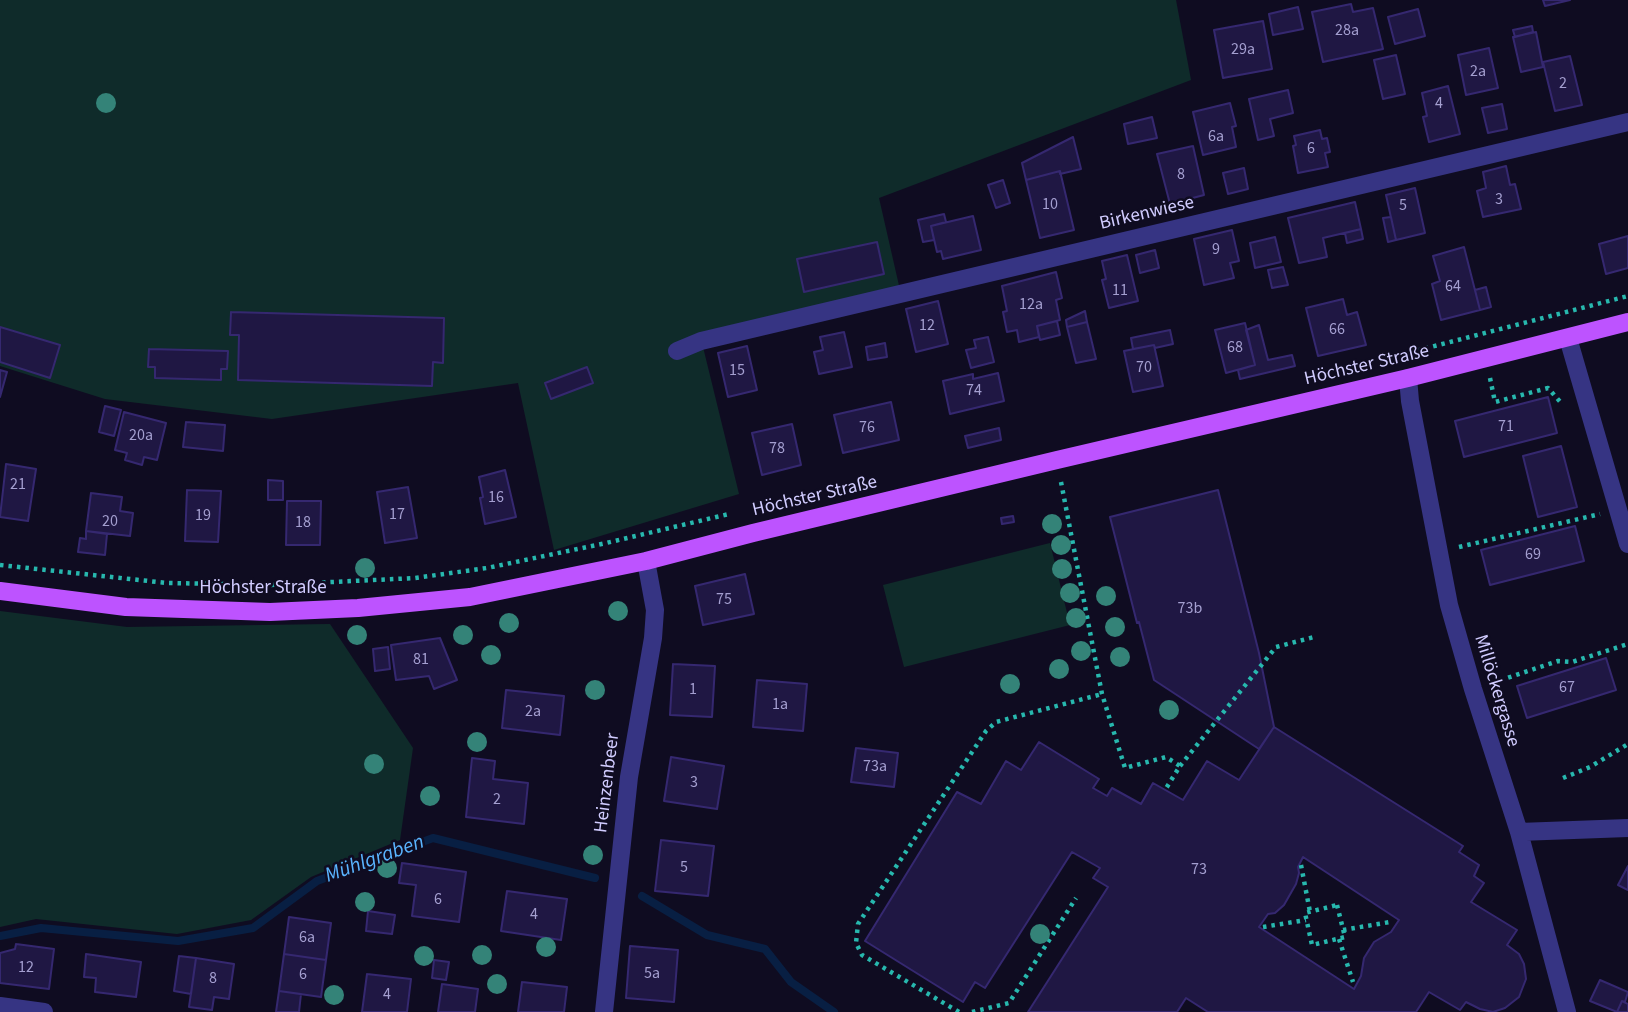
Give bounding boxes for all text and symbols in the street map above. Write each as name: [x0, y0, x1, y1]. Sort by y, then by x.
house number: 28a: [1335, 21, 1359, 41]
house number: 29a: [1231, 40, 1255, 60]
house number: 2a: [1470, 62, 1486, 82]
house number: 2: [1559, 74, 1567, 94]
house number: 4: [1435, 94, 1443, 114]
house number: 6a: [1208, 127, 1224, 147]
house number: 6: [1307, 139, 1315, 159]
house number: 8: [1177, 165, 1185, 185]
house number: 3: [1495, 190, 1503, 210]
street label: Birkenwiese: [1097, 192, 1197, 236]
house number: 10: [1042, 195, 1058, 215]
house number: 5: [1399, 196, 1407, 216]
house number: 9: [1212, 240, 1220, 260]
house number: 64: [1445, 277, 1461, 297]
house number: 11: [1112, 281, 1128, 301]
house number: 12a: [1019, 295, 1043, 315]
house number: 12: [919, 316, 935, 336]
house number: 66: [1329, 320, 1345, 340]
house number: 68: [1227, 338, 1243, 358]
street label: Höchster Straße: [1302, 341, 1432, 391]
house number: 70: [1136, 358, 1152, 378]
house number: 15: [729, 361, 745, 381]
house number: 74: [966, 381, 982, 401]
house number: 71: [1498, 417, 1514, 437]
house number: 76: [859, 418, 875, 438]
house number: 20a: [129, 426, 153, 446]
house number: 78: [769, 439, 785, 459]
street label: Höchster Straße: [750, 472, 880, 522]
house number: 21: [10, 475, 26, 495]
house number: 16: [488, 488, 504, 508]
house number: 17: [389, 505, 405, 525]
house number: 19: [195, 506, 211, 526]
house number: 20: [102, 512, 118, 532]
house number: 18: [295, 513, 311, 533]
house number: 69: [1525, 545, 1541, 565]
street label: Höchster Straße: [199, 578, 327, 600]
house number: 75: [716, 590, 732, 610]
house number: 73b: [1178, 599, 1202, 619]
street label: Millöckergasse: [1468, 632, 1524, 750]
house number: 81: [413, 650, 429, 670]
house number: 67: [1559, 678, 1575, 698]
house number: 1: [689, 680, 697, 700]
house number: 1a: [772, 695, 788, 715]
house number: 2a: [525, 702, 541, 722]
street label: Heinzenbeer: [591, 732, 625, 834]
house number: 73a: [863, 757, 887, 777]
house number: 3: [690, 773, 698, 793]
house number: 2: [493, 790, 501, 810]
water label: Mühlgraben: [322, 830, 428, 890]
house number: 5: [680, 858, 688, 878]
house number: 73: [1191, 860, 1207, 880]
house number: 6: [434, 890, 442, 910]
house number: 4: [530, 905, 538, 925]
house number: 6a: [299, 928, 315, 948]
house number: 12: [18, 958, 34, 978]
house number: 5a: [644, 964, 660, 984]
house number: 6: [299, 965, 307, 985]
house number: 8: [209, 969, 217, 989]
house number: 4: [383, 985, 391, 1005]

